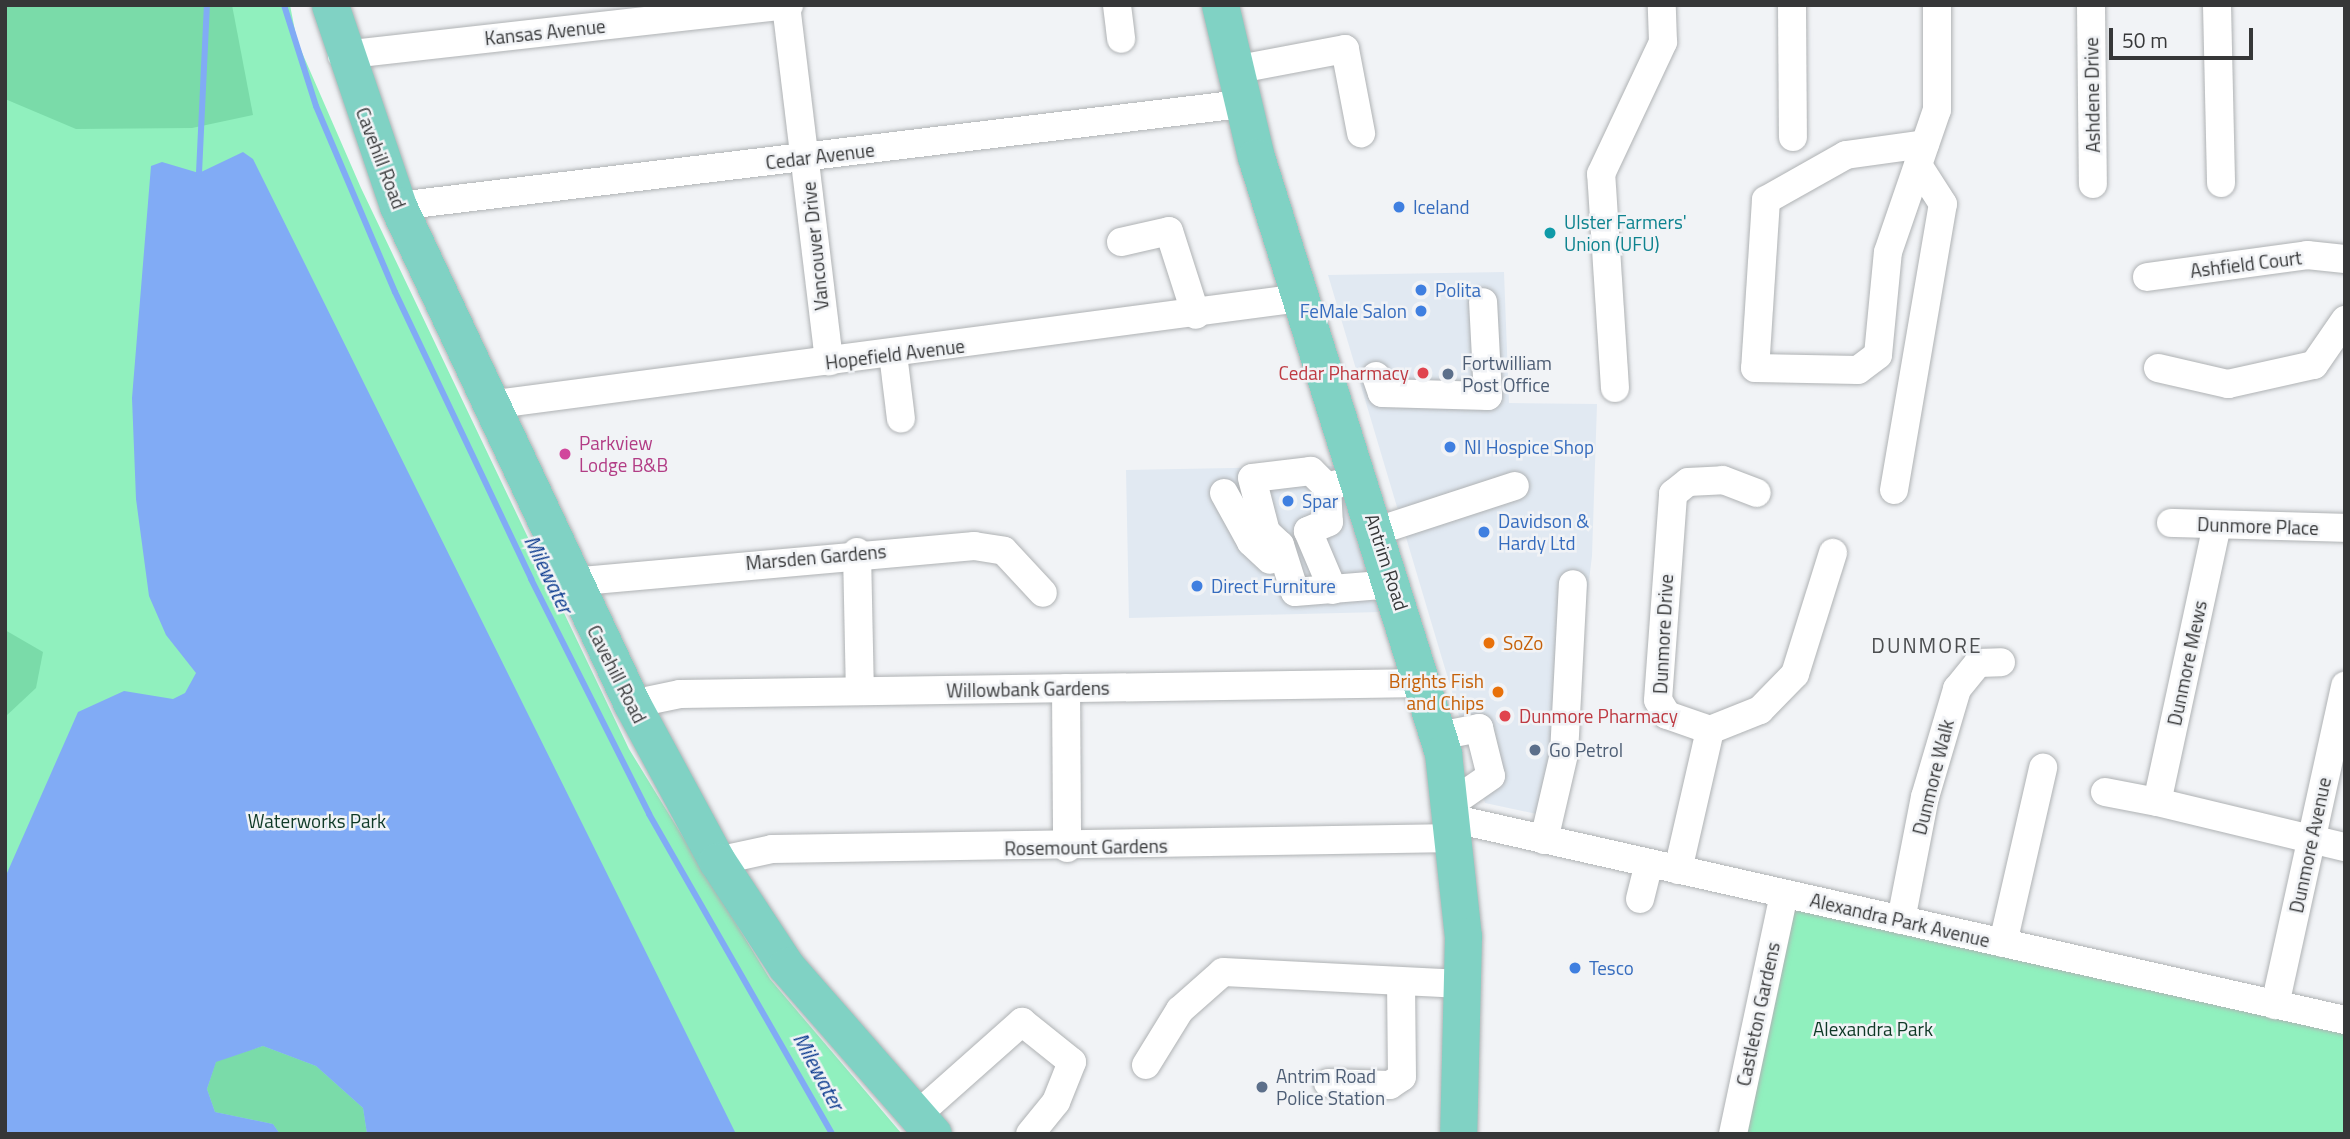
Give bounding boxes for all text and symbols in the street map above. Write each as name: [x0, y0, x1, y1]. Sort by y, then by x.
street label: Kansas Avenue: [483, 14, 607, 50]
scale bar: [2112, 14, 2256, 58]
text: 50 m: [2122, 24, 2168, 56]
street label: Ashdene Drive: [2080, 37, 2104, 153]
street label: Cavehill Road: [351, 104, 411, 212]
street label: Cedar Avenue: [764, 138, 876, 174]
street label: Vancouver Drive: [797, 180, 833, 312]
place label: Iceland: [1413, 196, 1470, 218]
marker: Iceland: [1391, 199, 1407, 215]
place label: Ulster Farmers' Union (UFU): [1564, 211, 1687, 255]
marker: Ulster Farmers' Union (UFU): [1542, 225, 1558, 241]
street label: Ashfield Court: [2189, 246, 2303, 282]
place label: Polita: [1435, 279, 1481, 301]
marker: Polita: [1413, 282, 1429, 298]
place label: FeMale Salon: [1300, 300, 1407, 322]
marker: FeMale Salon: [1413, 303, 1429, 319]
street label: Hopefield Avenue: [824, 334, 966, 374]
place label: Fortwilliam Post Office: [1462, 352, 1552, 396]
place label: Cedar Pharmacy: [1279, 362, 1409, 384]
marker: Cedar Pharmacy: [1415, 365, 1431, 381]
marker: Fortwilliam Post Office: [1440, 366, 1456, 382]
place label: Parkview Lodge B&B: [579, 432, 668, 476]
place label: NI Hospice Shop: [1464, 436, 1594, 458]
marker: NI Hospice Shop: [1442, 439, 1458, 455]
marker: Parkview Lodge B&B: [557, 446, 573, 462]
place label: Spar: [1302, 490, 1338, 512]
marker: Spar: [1280, 493, 1296, 509]
place label: Davidson & Hardy Ltd: [1498, 510, 1589, 554]
street label: Antrim Road: [1361, 511, 1413, 613]
street label: Dunmore Place: [2197, 512, 2319, 540]
marker: Davidson & Hardy Ltd: [1476, 524, 1492, 540]
water label: Milewater: [519, 531, 579, 617]
street label: Marsden Gardens: [745, 539, 887, 575]
street label: Dunmore Drive: [1648, 573, 1678, 695]
place label: Direct Furniture: [1211, 575, 1336, 597]
marker: Direct Furniture: [1189, 578, 1205, 594]
street label: Dunmore Mews: [2163, 598, 2211, 728]
street label: Cavehill Road: [583, 621, 651, 727]
place label: SoZo: [1503, 632, 1543, 654]
district label: DUNMORE: [1872, 632, 1982, 658]
marker: SoZo: [1481, 635, 1497, 651]
place label: Brights Fish and Chips: [1389, 670, 1484, 714]
street label: Willowbank Gardens: [946, 676, 1110, 702]
marker: Brights Fish and Chips: [1490, 684, 1506, 700]
place label: Dunmore Pharmacy: [1519, 705, 1678, 727]
marker: Dunmore Pharmacy: [1497, 708, 1513, 724]
street label: Dunmore Walk: [1908, 717, 1958, 837]
place label: Go Petrol: [1549, 739, 1623, 761]
marker: Go Petrol: [1527, 742, 1543, 758]
street label: Dunmore Avenue: [2284, 775, 2336, 915]
park label: Waterworks Park: [248, 810, 386, 832]
street label: Rosemount Gardens: [1004, 834, 1168, 860]
street label: Alexandra Park Avenue: [1808, 888, 1992, 952]
street label: Castleton Gardens: [1732, 940, 1784, 1088]
place label: Tesco: [1589, 957, 1634, 979]
marker: Tesco: [1567, 960, 1583, 976]
park label: Alexandra Park: [1813, 1018, 1933, 1040]
water label: Milewater: [788, 1028, 850, 1114]
place label: Antrim Road Police Station: [1276, 1065, 1385, 1109]
marker: Antrim Road Police Station: [1254, 1079, 1270, 1095]

